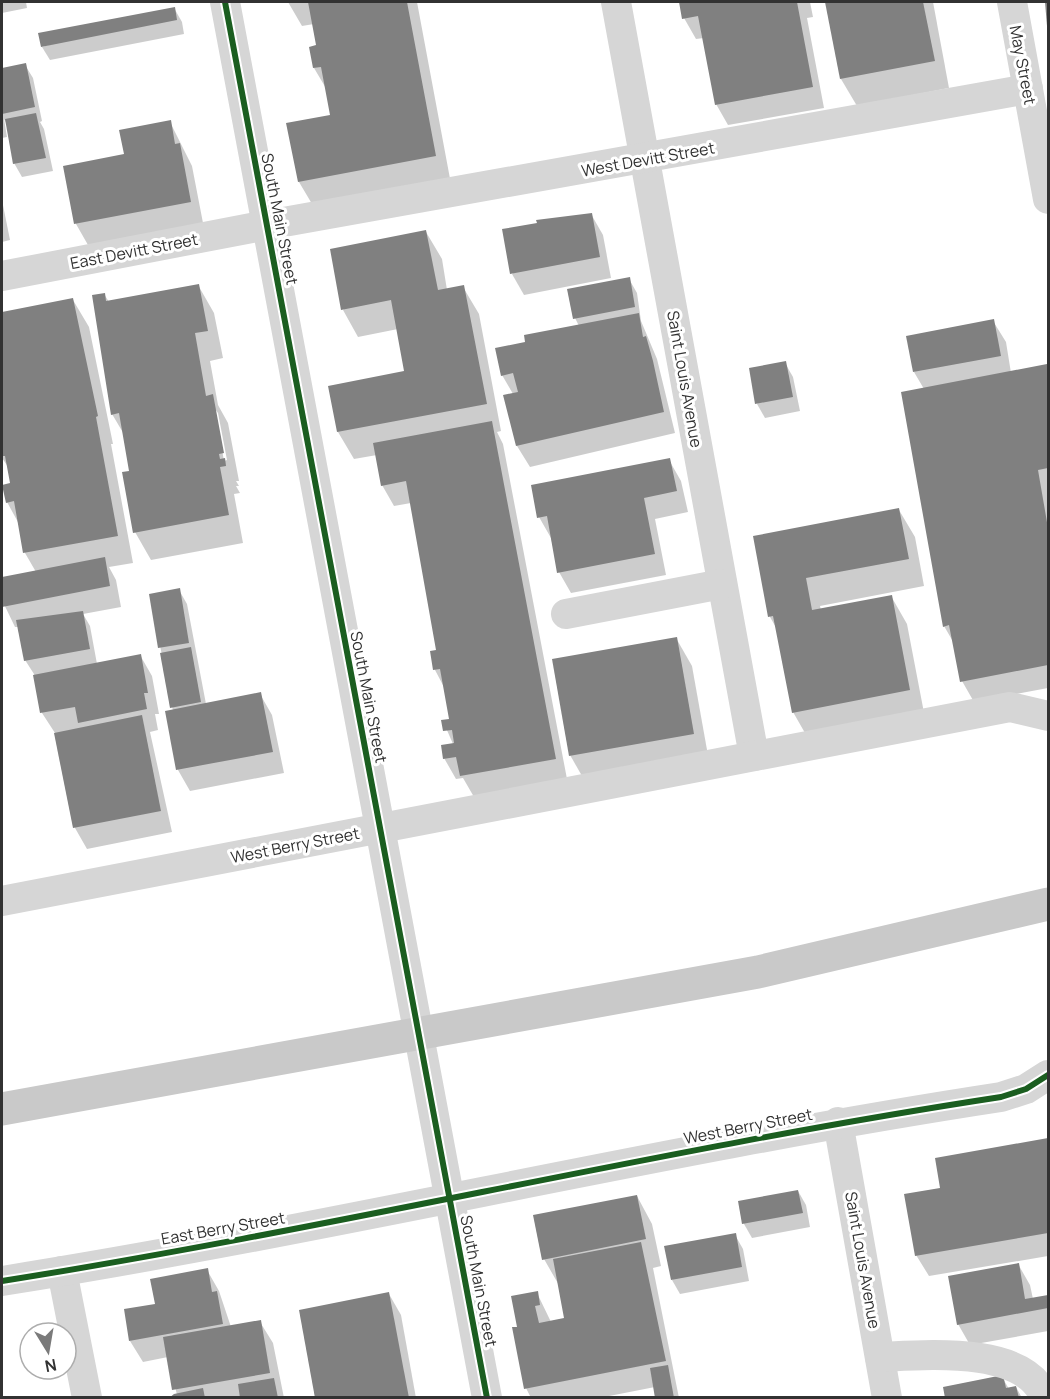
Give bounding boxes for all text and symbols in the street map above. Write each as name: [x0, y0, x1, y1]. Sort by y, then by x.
street label: May Street: [1005, 23, 1041, 107]
street label: West Devitt Street: [580, 136, 716, 182]
street label: South Main Street: [256, 151, 304, 287]
street label: East Devitt Street: [68, 228, 200, 274]
street label: Saint Louis Avenue: [662, 309, 708, 449]
street label: South Main Street: [345, 629, 393, 765]
street label: West Berry Street: [229, 822, 361, 868]
street label: West Berry Street: [682, 1103, 814, 1149]
street label: Saint Louis Avenue: [840, 1190, 886, 1330]
street label: East Berry Street: [159, 1206, 287, 1250]
street label: South Main Street: [455, 1213, 503, 1349]
north arrow: [18, 1321, 78, 1381]
text: N: [43, 1354, 59, 1378]

